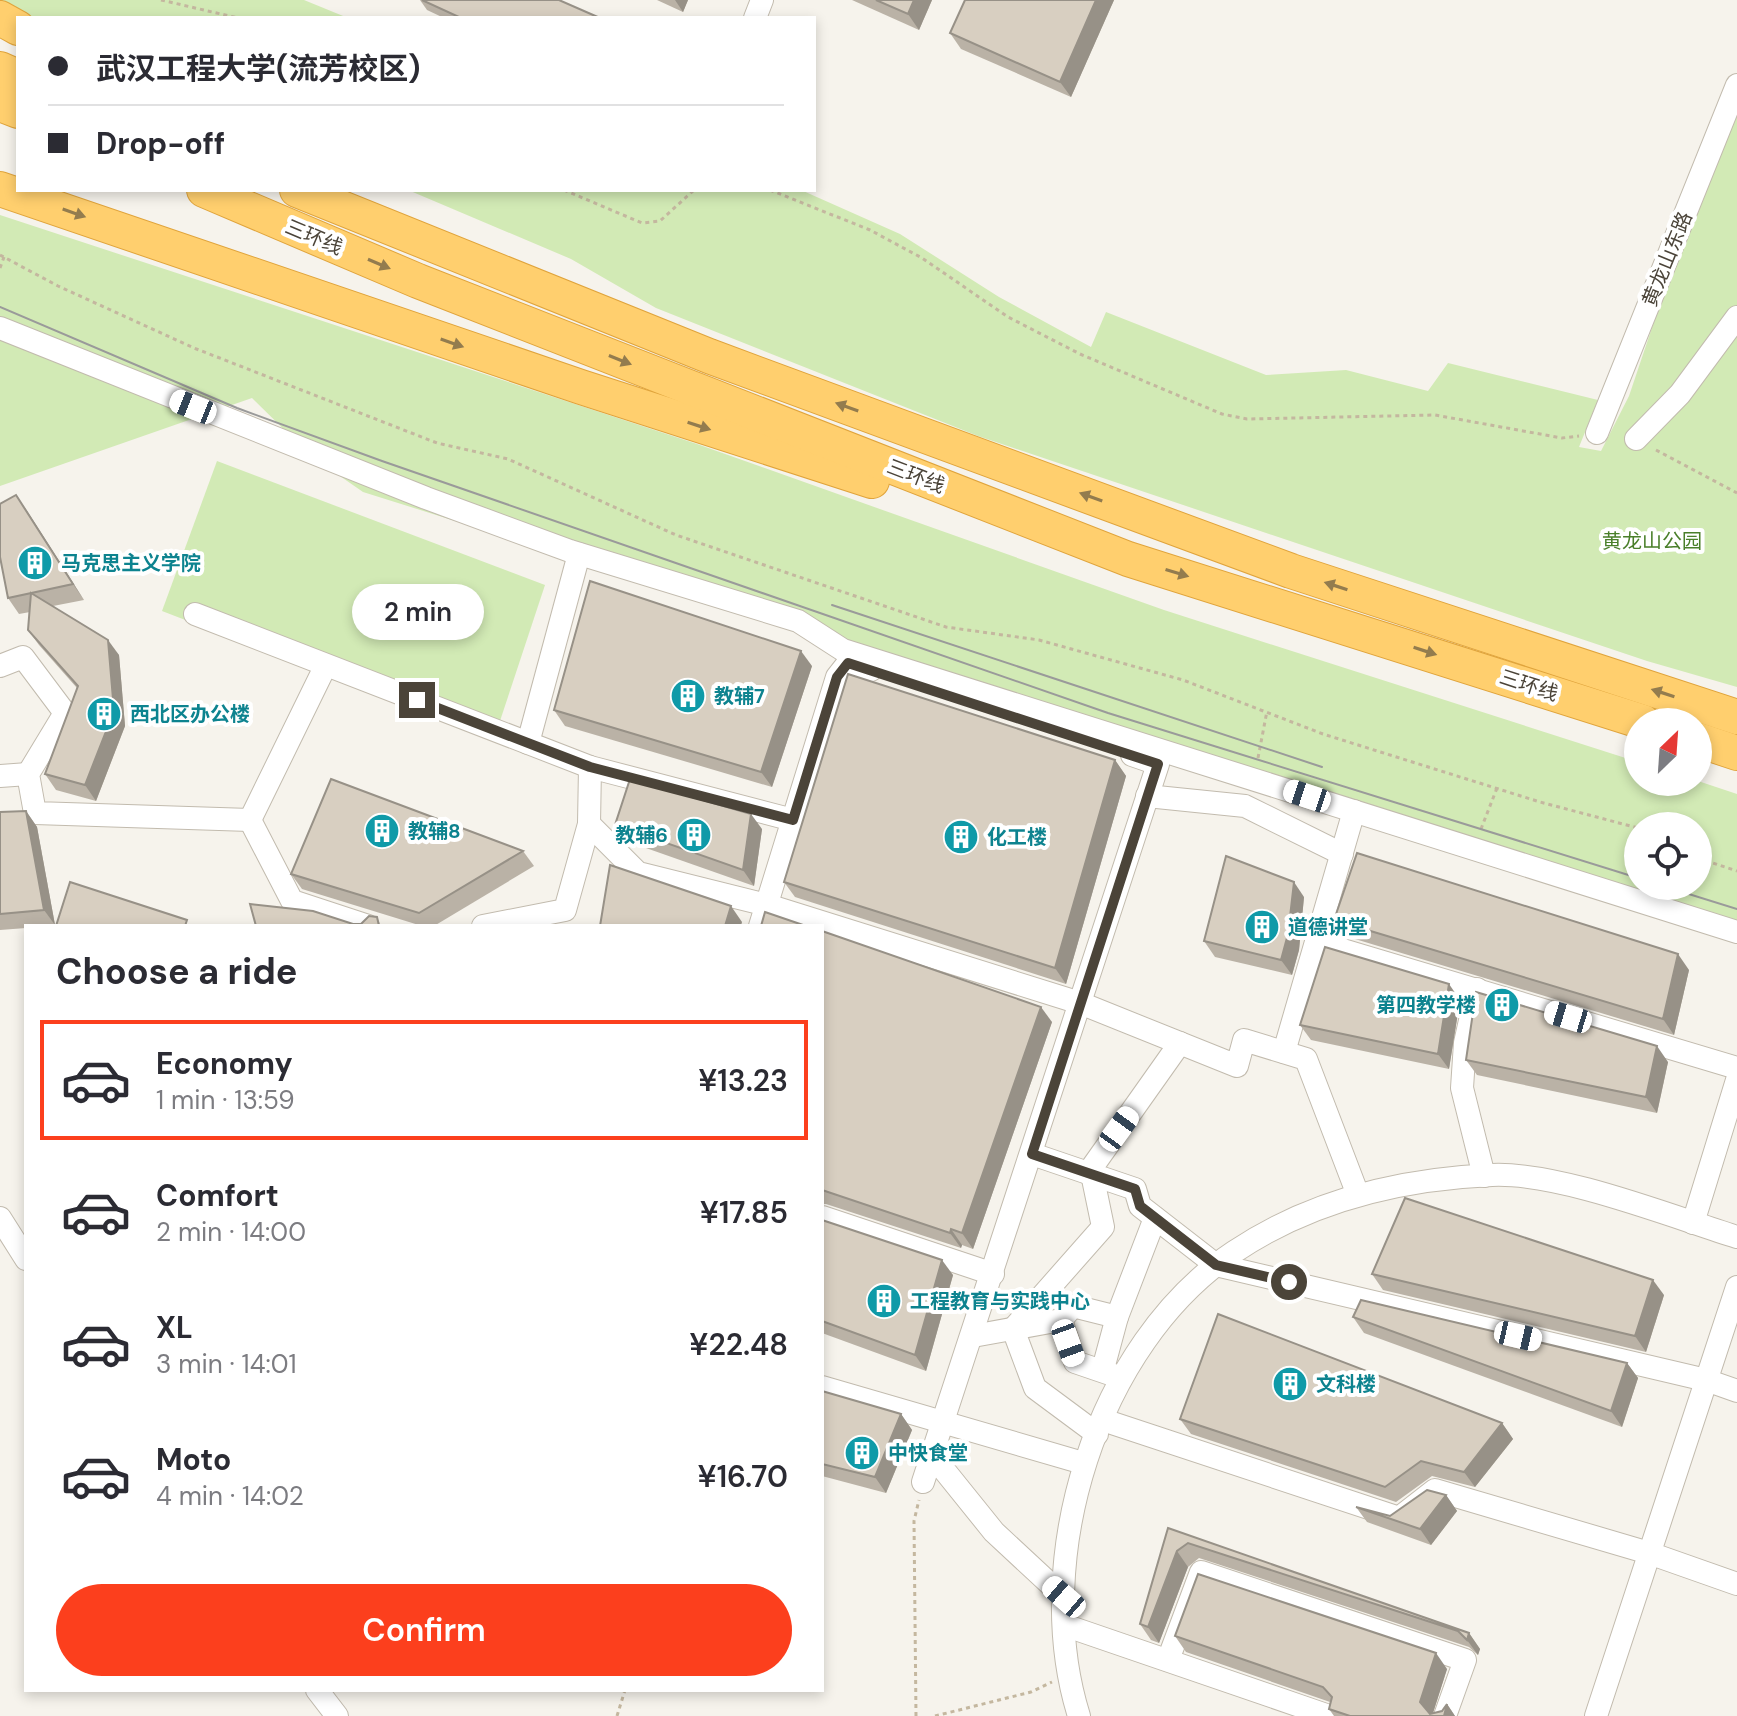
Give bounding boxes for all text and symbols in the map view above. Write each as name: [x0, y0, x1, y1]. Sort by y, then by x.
text: 武汉工程大学(流芳校区): [96, 49, 420, 88]
text: Drop-off: [96, 124, 225, 163]
one-way arrow: [62, 208, 86, 220]
street label: 黄龙山东路: [1636, 208, 1698, 310]
street label: 三环线: [281, 213, 347, 261]
one-way arrow: [367, 258, 391, 271]
one-way arrow: [441, 337, 465, 349]
one-way arrow: [608, 354, 632, 367]
car: [166, 387, 220, 427]
one-way arrow: [835, 401, 859, 413]
one-way arrow: [687, 420, 711, 432]
street label: 三环线: [883, 453, 949, 499]
one-way arrow: [1079, 491, 1103, 503]
park label: 黄龙山公园: [1602, 528, 1702, 554]
building icon: 马克思主义学院: [16, 544, 54, 582]
place label: 马克思主义学院: [61, 550, 201, 576]
one-way arrow: [1165, 567, 1189, 580]
one-way arrow: [1323, 579, 1347, 591]
callout: 2 min: [351, 584, 483, 640]
text: 2 min: [384, 595, 452, 629]
one-way arrow: [1413, 645, 1437, 658]
street label: 三环线: [1496, 663, 1562, 707]
building icon: 教辅7: [669, 677, 707, 715]
route end: [399, 682, 435, 718]
place label: 教辅7: [714, 683, 765, 709]
one-way arrow: [1650, 686, 1674, 698]
building icon: 西北区办公楼: [85, 695, 123, 733]
place label: 西北区办公楼: [130, 701, 250, 727]
north arrow: [1624, 708, 1712, 796]
map controls: [1624, 708, 1712, 900]
car: [1280, 777, 1334, 815]
building icon: 教辅8: [363, 812, 401, 850]
button: locate: [1624, 812, 1712, 900]
building icon: 教辅6: [675, 816, 713, 854]
place label: 教辅8: [408, 818, 461, 844]
building icon: 化工楼: [942, 818, 980, 856]
place label: 教辅6: [615, 822, 668, 848]
place label: 化工楼: [987, 824, 1047, 850]
building icon: 道德讲堂: [1243, 908, 1281, 946]
place label: 道德讲堂: [1288, 914, 1368, 940]
text: Choose a ride: [56, 948, 297, 995]
building icon: 第四教学楼: [1483, 986, 1521, 1024]
place label: 第四教学楼: [1376, 992, 1476, 1018]
car: [1542, 999, 1594, 1035]
icon: car: [60, 1044, 132, 1116]
text: Economy: [156, 1044, 293, 1083]
text: ¥13.23: [698, 1061, 788, 1100]
text: 1 min · 13:59: [156, 1083, 295, 1117]
car: [1095, 1103, 1143, 1155]
icon: car: [60, 1176, 132, 1248]
text: Comfort: [156, 1176, 279, 1215]
text: ¥17.85: [700, 1193, 788, 1232]
text: 2 min · 14:00: [156, 1215, 306, 1249]
route start: [1271, 1264, 1307, 1300]
building icon: 工程教育与实践中心: [865, 1282, 903, 1320]
place label: 工程教育与实践中心: [910, 1288, 1090, 1314]
icon: car: [60, 1308, 132, 1380]
text: XL: [156, 1308, 193, 1347]
car: [1049, 1316, 1087, 1370]
car: [1492, 1319, 1544, 1353]
text: ¥22.48: [689, 1325, 788, 1364]
text: 3 min · 14:01: [156, 1347, 297, 1381]
building icon: 文科楼: [1271, 1365, 1309, 1403]
place label: 文科楼: [1316, 1371, 1376, 1397]
building icon: 中快食堂: [843, 1434, 881, 1472]
icon: car: [60, 1440, 132, 1512]
text: Moto: [156, 1440, 231, 1479]
place label: 中快食堂: [888, 1440, 968, 1466]
text: ¥16.70: [698, 1457, 788, 1496]
text: 4 min · 14:02: [156, 1479, 304, 1513]
car: [1038, 1572, 1090, 1622]
button: Confirm: [56, 1584, 792, 1676]

